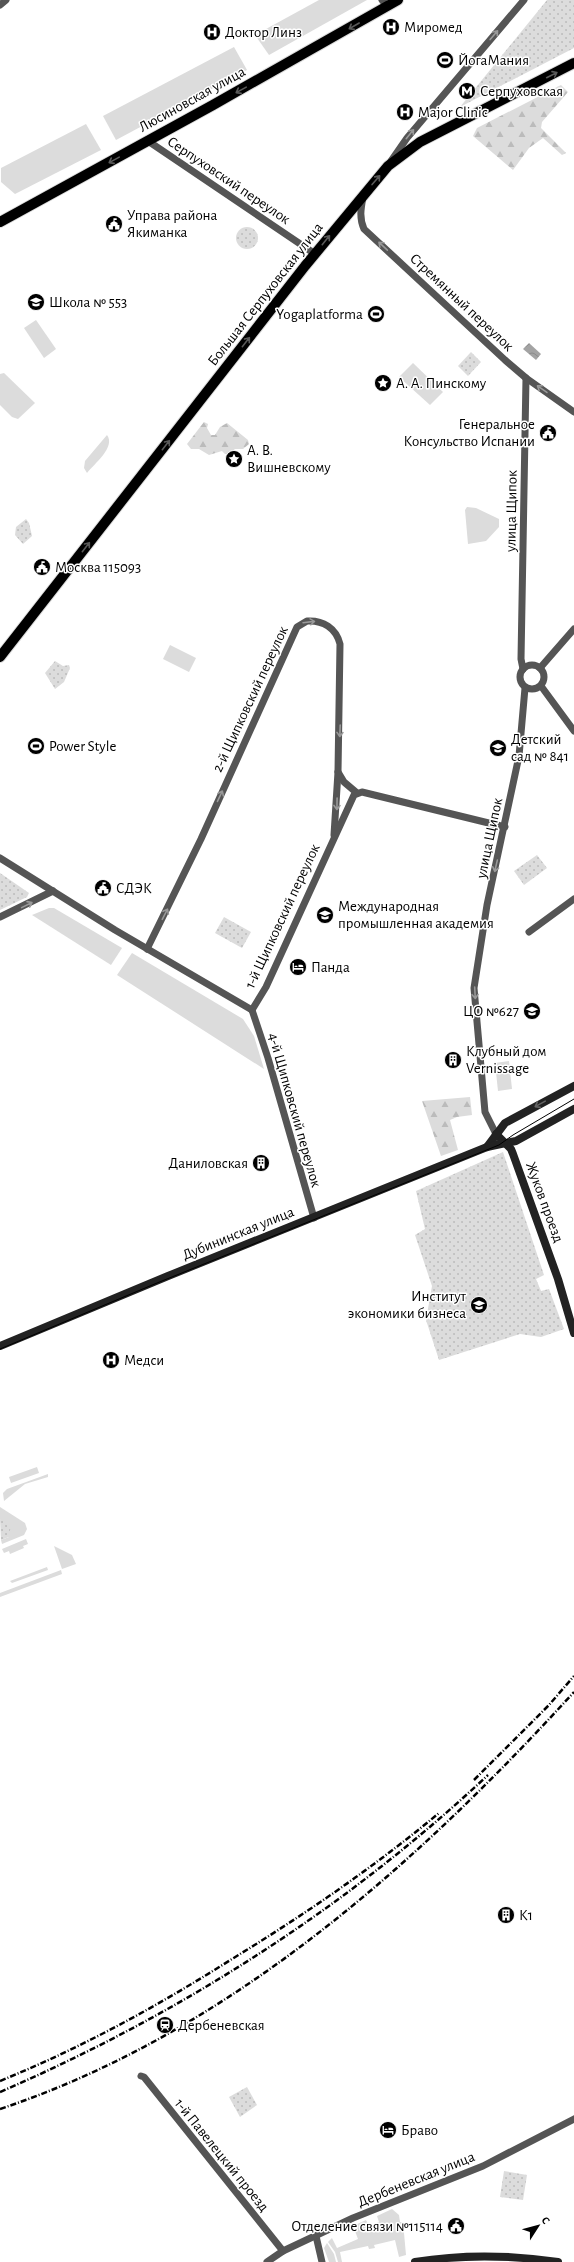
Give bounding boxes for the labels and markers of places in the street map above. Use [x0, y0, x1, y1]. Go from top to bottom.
hospital icon: Миромед [381, 17, 401, 37]
place label: Миромед [404, 20, 463, 35]
hospital icon: Доктор Линз [202, 22, 222, 42]
place label: Доктор Линз [225, 25, 302, 40]
sports icon: ЙогаМания [435, 50, 455, 70]
place label: ЙогаМания [458, 53, 529, 68]
metro station icon: Серпуховская [457, 81, 477, 101]
place label: Серпуховская [480, 84, 563, 99]
hospital icon: Major Clinic [395, 102, 415, 122]
place label: Major Clinic [418, 105, 488, 120]
place label: Управа района Якиманка [127, 208, 218, 240]
public building icon: Управа района Якиманка [104, 214, 124, 234]
school or university icon: Школа № 553 [26, 292, 46, 312]
place label: Школа № 553 [49, 295, 127, 310]
sports icon: Yogaplatforma [366, 304, 386, 324]
place label: Yogaplatforma [276, 307, 363, 322]
place icon: А. А. Пинскому [373, 373, 393, 393]
place label: А. А. Пинскому [396, 376, 487, 391]
place label: Генеральное Консульство Испании [404, 417, 535, 449]
public building icon: Генеральное Консульство Испании [538, 423, 558, 443]
place label: А. В. Вишневскому [247, 443, 331, 475]
place icon: А. В. Вишневскому [224, 449, 244, 469]
public building icon: Москва 115093 [32, 557, 52, 577]
place label: Москва 115093 [55, 560, 141, 575]
place label: Детский сад № 841 [511, 732, 569, 764]
sports icon: Power Style [26, 736, 46, 756]
school or university icon: Детский сад № 841 [488, 738, 508, 758]
place label: Power Style [49, 739, 116, 754]
public building icon: СДЭК [93, 878, 113, 898]
place label: СДЭК [116, 881, 152, 896]
place label: Международная промышленная академия [338, 899, 494, 931]
school or university icon: Международная промышленная академия [315, 905, 335, 925]
hotel icon: Панда [288, 957, 308, 977]
place label: Панда [311, 960, 350, 975]
school or university icon: ЦО №627 [522, 1001, 542, 1021]
place label: ЦО №627 [463, 1004, 519, 1019]
place label: Клубный дом Vernissage [466, 1044, 547, 1076]
building icon: Клубный дом Vernissage [443, 1050, 463, 1070]
building icon: Даниловская [251, 1153, 271, 1173]
place label: Даниловская [168, 1156, 248, 1171]
place label: Институт экономики бизнеса [348, 1289, 467, 1321]
school or university icon: Институт экономики бизнеса [469, 1295, 489, 1315]
hospital icon: Медси [101, 1350, 121, 1370]
place label: Медси [124, 1353, 164, 1368]
building icon: К1 [496, 1905, 516, 1925]
place label: К1 [519, 1908, 533, 1923]
station icon: Дербеневская [155, 2015, 175, 2035]
place label: Дербеневская [178, 2018, 265, 2033]
hotel icon: Браво [378, 2120, 398, 2140]
place label: Браво [401, 2123, 438, 2138]
public building icon: Отделение связи №115114 [446, 2216, 466, 2236]
place label: Отделение связи №115114 [291, 2219, 443, 2234]

